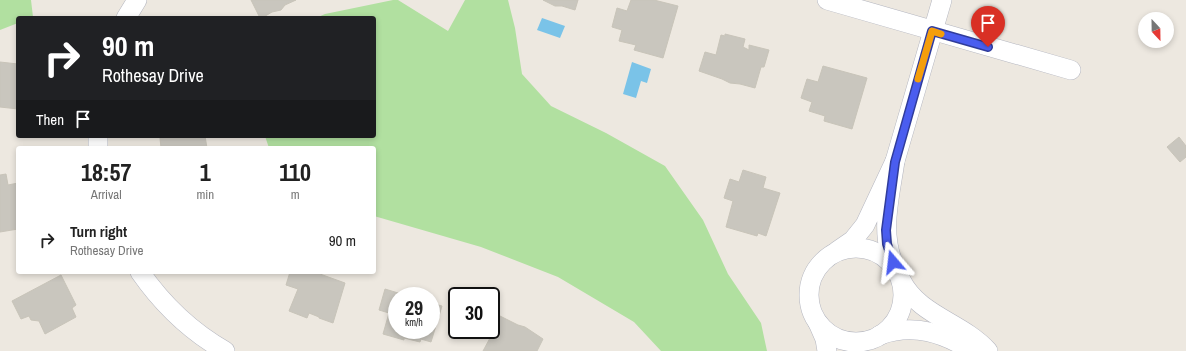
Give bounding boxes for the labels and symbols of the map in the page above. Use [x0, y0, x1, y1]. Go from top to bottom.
pin [971, 6, 1005, 47]
north arrow [1138, 12, 1174, 48]
position arrow [872, 241, 914, 283]
speed limit sign: 30 [448, 287, 500, 339]

